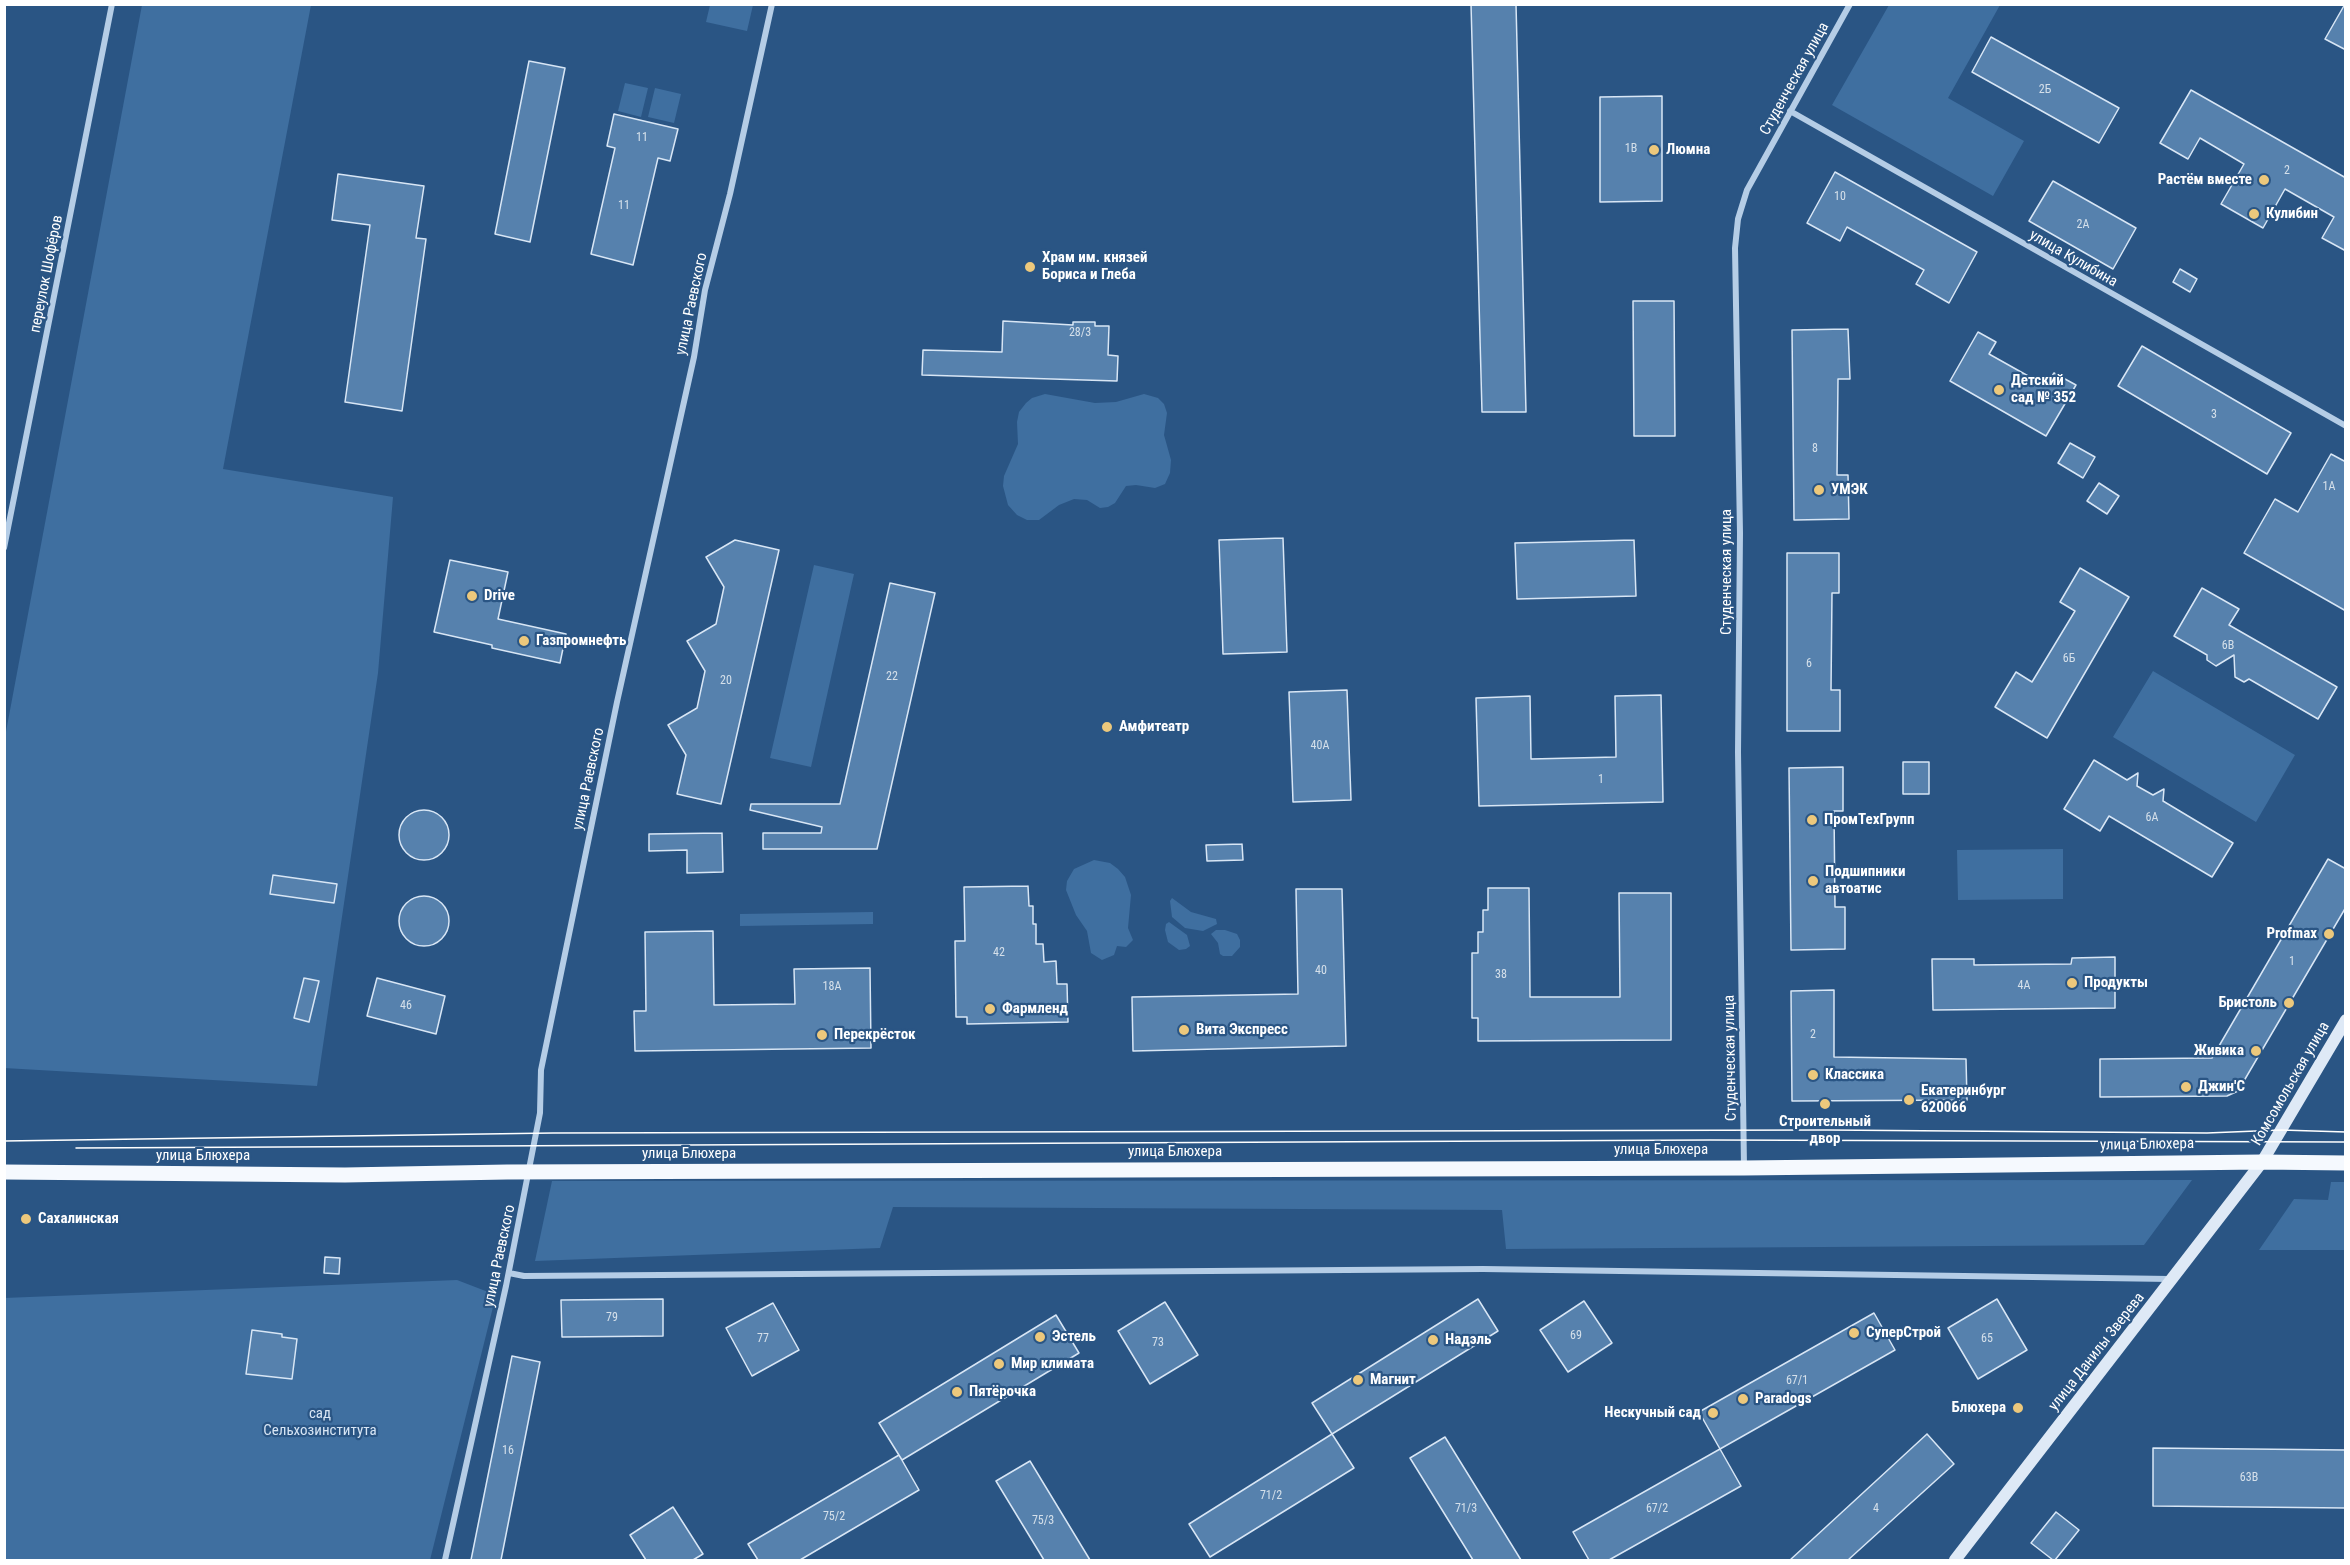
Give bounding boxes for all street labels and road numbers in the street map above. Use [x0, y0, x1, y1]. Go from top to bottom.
street label: Студенческая улица [1757, 20, 1833, 138]
street label: переулок Шофёров [27, 214, 67, 334]
street label: улица Кулибина [2026, 227, 2120, 291]
street label: улица Раевского [672, 251, 712, 357]
street label: Студенческая улица [1718, 509, 1736, 635]
street label: улица Раевского [569, 726, 609, 832]
street label: Студенческая улица [1721, 995, 1741, 1121]
street label: Комсомольская улица [2248, 1019, 2334, 1149]
street label: улица Блюхера [2100, 1135, 2194, 1155]
street label: улица Блюхера [1614, 1141, 1708, 1159]
street label: улица Блюхера [1128, 1143, 1222, 1161]
street label: улица Блюхера [642, 1145, 736, 1163]
street label: улица Блюхера [156, 1147, 250, 1165]
street label: улица Раевского [480, 1203, 520, 1309]
street label: улица Данилы Зверева [2045, 1289, 2149, 1415]

